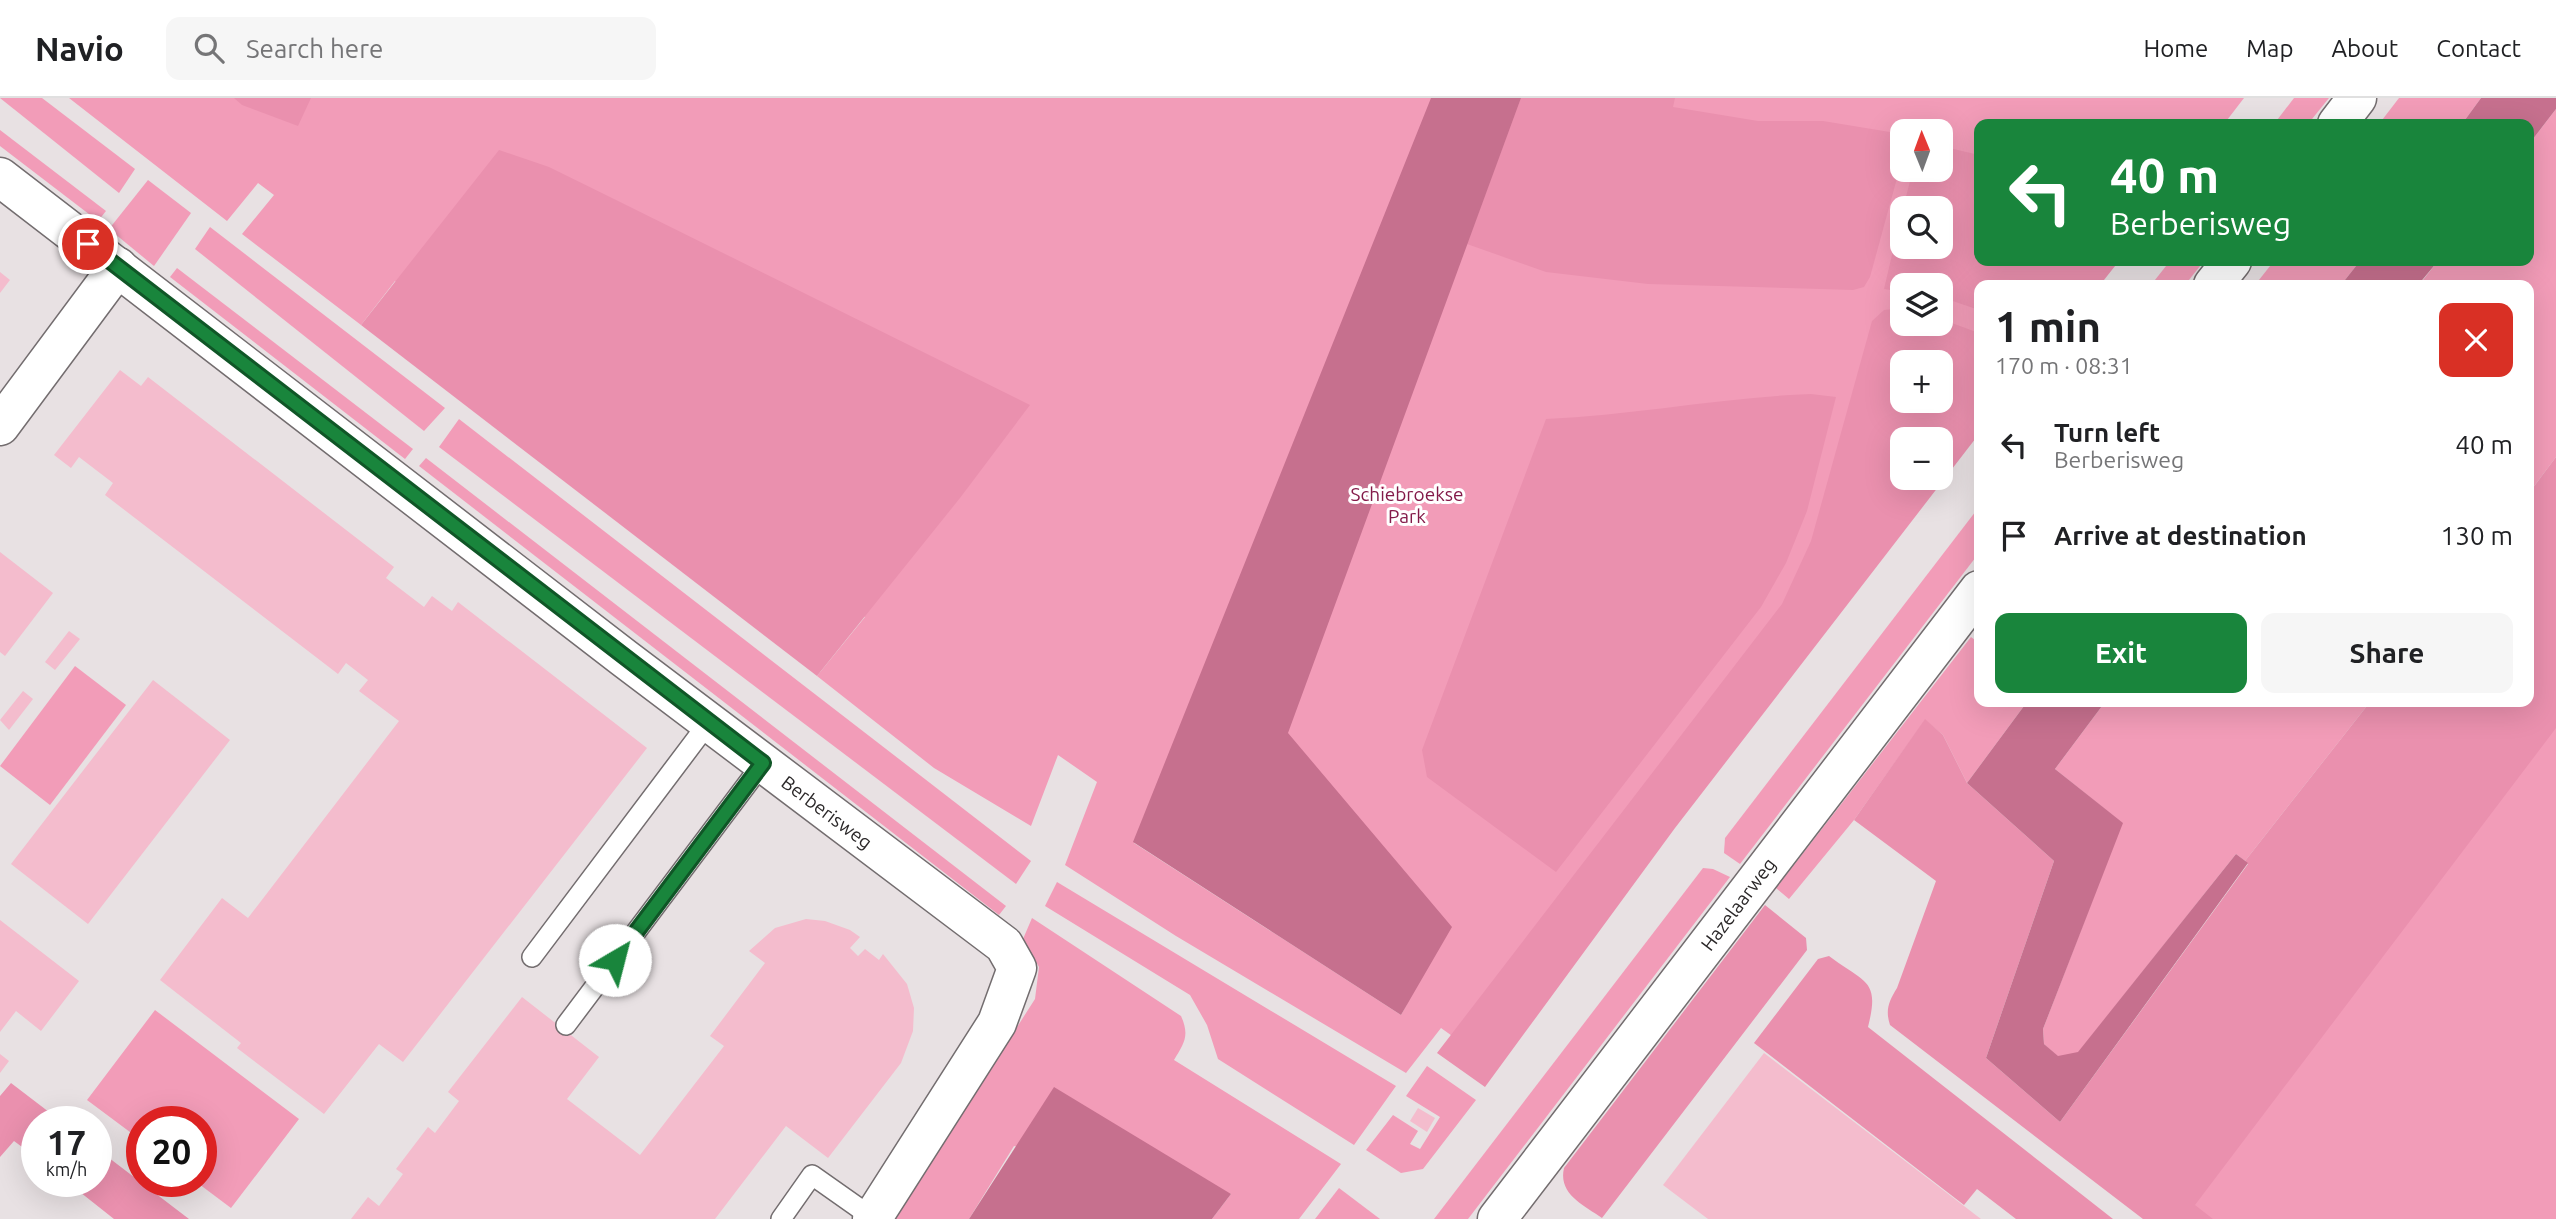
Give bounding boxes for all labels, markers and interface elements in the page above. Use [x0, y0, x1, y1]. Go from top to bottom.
search box [166, 17, 656, 80]
icon: search [190, 29, 228, 67]
text: Navio [35, 30, 124, 67]
text: Search here [246, 34, 383, 63]
text: Home [2143, 35, 2208, 62]
text: Map [2246, 35, 2293, 62]
text: About [2331, 35, 2398, 62]
text: Contact [2436, 35, 2521, 62]
north arrow [1890, 119, 1953, 182]
map controls [1890, 119, 1953, 490]
icon: left [1995, 147, 2086, 238]
text: 40 m [2110, 147, 2219, 202]
button: search [1890, 196, 1953, 259]
text: Berberisweg [2110, 205, 2291, 241]
pin [58, 214, 118, 274]
icon: arrive [69, 225, 107, 263]
button: layers [1890, 273, 1953, 336]
text: 1 min [1995, 303, 2101, 350]
button: close [2439, 303, 2513, 377]
button: + [1890, 350, 1953, 413]
text: 170 m · 08:31 [1995, 353, 2133, 378]
text: Turn left [2054, 418, 2160, 447]
icon: left [1995, 426, 2033, 464]
button: − [1890, 427, 1953, 490]
text: 40 m [2455, 430, 2513, 459]
text: Berberisweg [2054, 447, 2184, 472]
park label: Schiebroekse Park [1351, 483, 1463, 527]
icon: arrive [1995, 517, 2033, 555]
text: Arrive at destination [2054, 521, 2307, 550]
text: 130 m [2441, 521, 2513, 550]
button: Exit [1995, 613, 2247, 693]
button: Share [2261, 613, 2513, 693]
street label: Berberisweg [777, 771, 877, 853]
street label: Hazelaarweg [1696, 853, 1780, 955]
position arrow [578, 923, 652, 997]
speed limit sign: 20 [126, 1106, 217, 1197]
text: 17 [47, 1122, 86, 1162]
text: km/h [46, 1159, 87, 1179]

